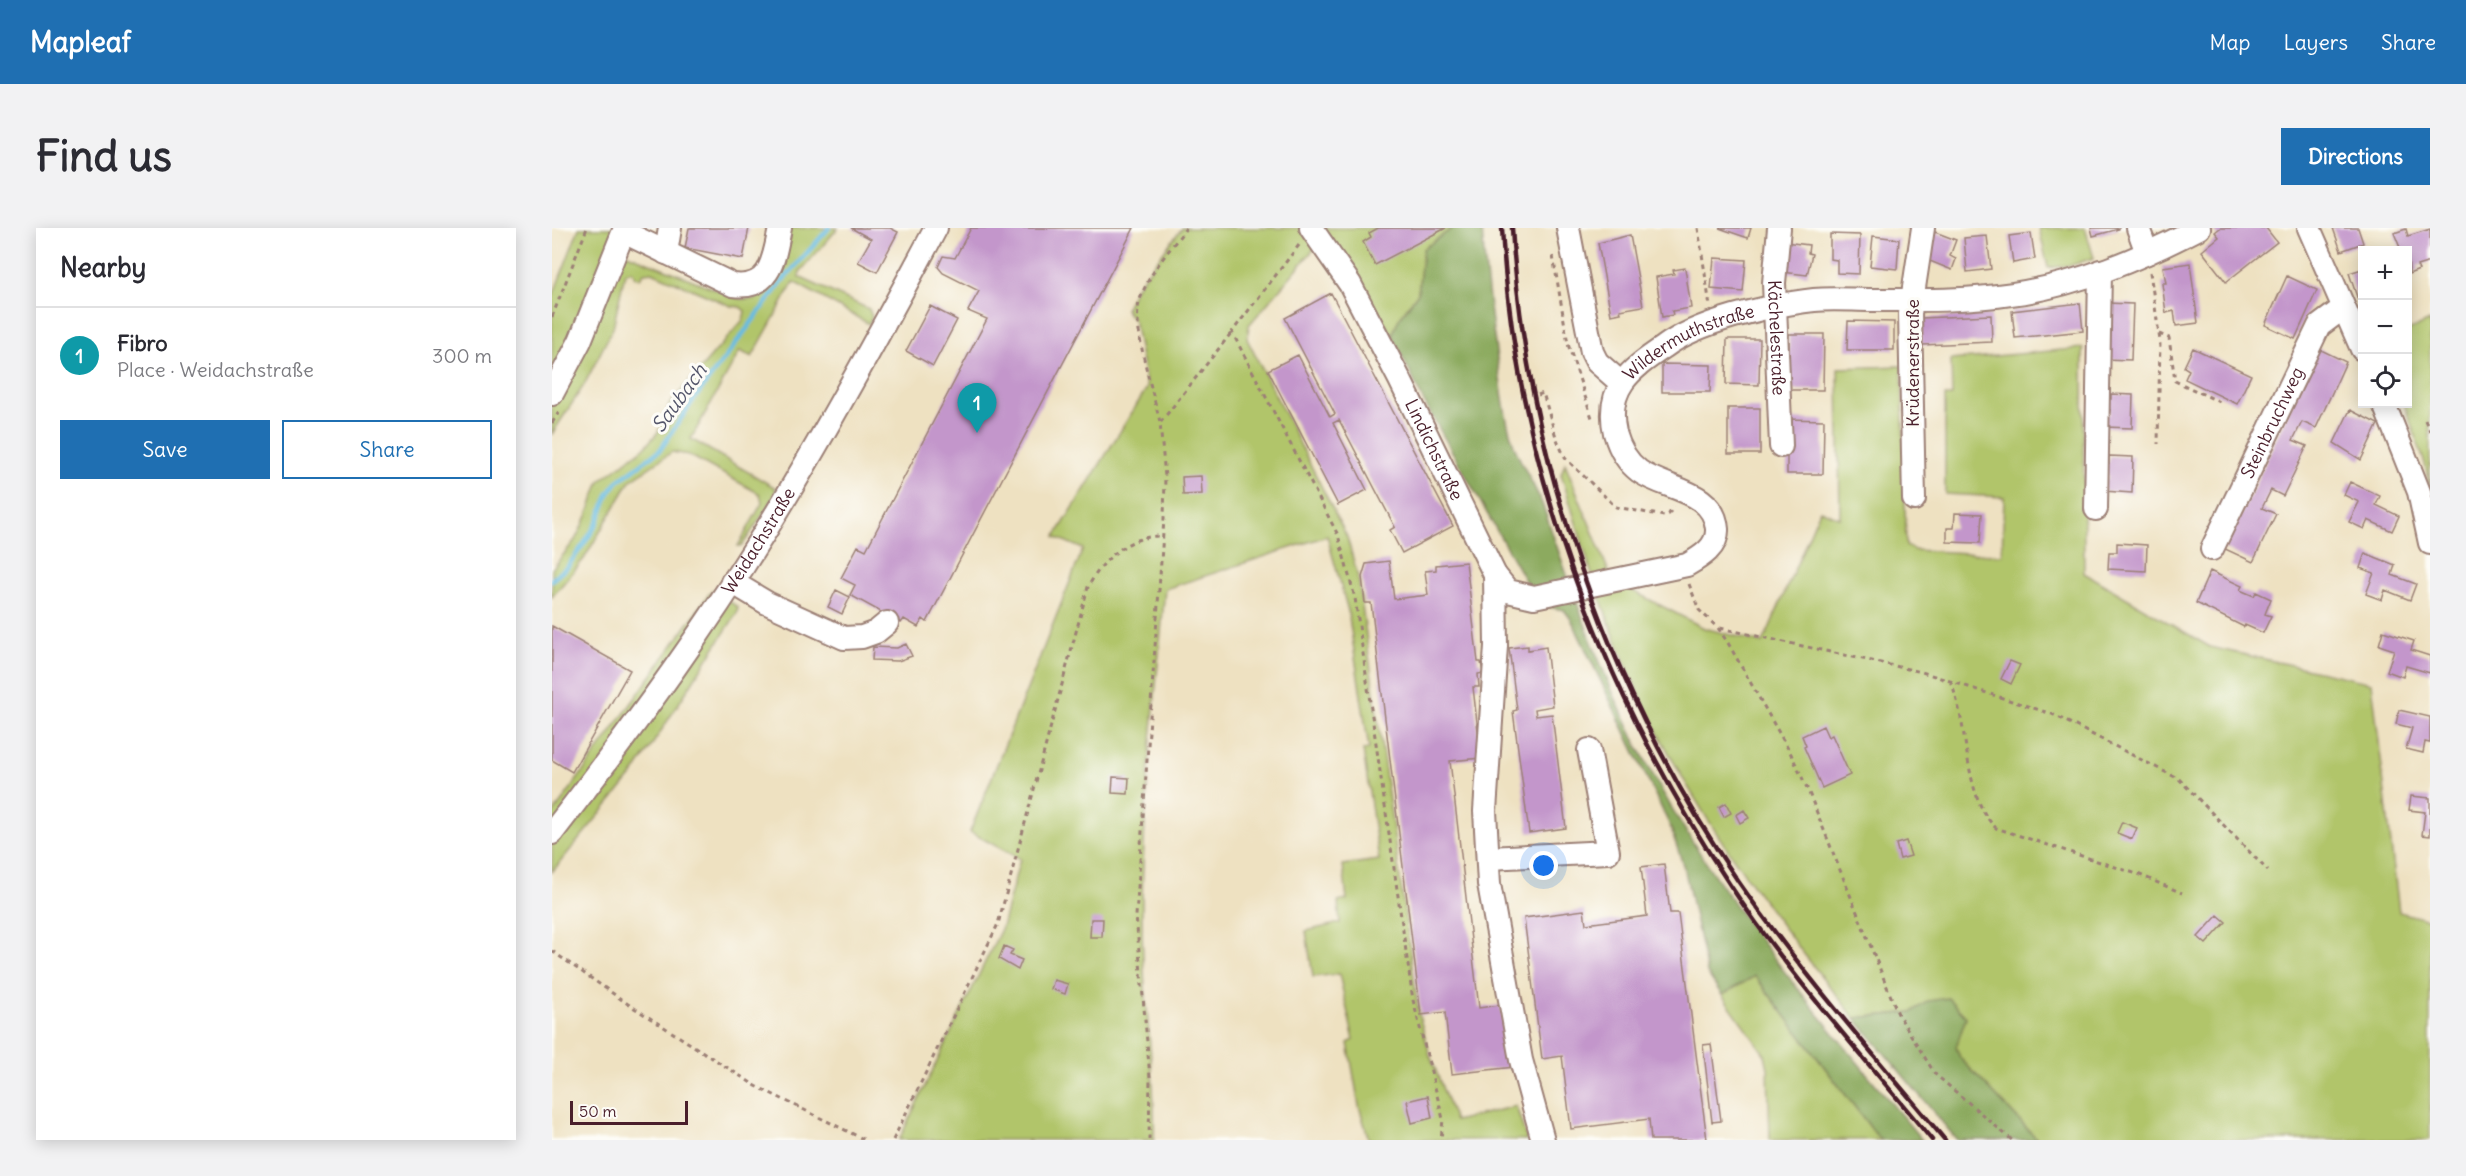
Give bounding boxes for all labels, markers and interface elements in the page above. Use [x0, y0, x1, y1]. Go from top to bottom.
text: Mapleaf [30, 24, 131, 60]
text: Map [2210, 29, 2250, 56]
text: Layers [2283, 29, 2348, 56]
text: Share [2381, 29, 2436, 56]
button: Directions [2281, 128, 2430, 185]
text: Find us [36, 130, 172, 182]
map controls [2358, 246, 2412, 408]
button: + [2358, 246, 2412, 300]
text: Nearby [60, 251, 146, 284]
street label: Kächelestraße [1763, 280, 1791, 396]
street label: Wildermuthstraße [1618, 299, 1757, 385]
street label: Krüdenerstraße [1901, 299, 1924, 427]
button: − [2358, 300, 2412, 354]
text: Fibro [117, 329, 168, 357]
text: 1 [76, 343, 83, 368]
text: 300 m [432, 343, 492, 368]
button: locate [2358, 354, 2412, 408]
text: Place · Weidachstraße [117, 357, 314, 382]
water label: Saubach [645, 358, 712, 437]
street label: Steinbruchweg [2236, 363, 2309, 482]
pin: 1 [958, 384, 996, 433]
street label: Lindichstraße [1400, 395, 1469, 504]
button: Save [60, 420, 270, 479]
button: Share [282, 420, 492, 479]
street label: Weidachstraße [717, 483, 800, 598]
your location [1529, 851, 1558, 880]
scale bar [570, 1098, 688, 1126]
text: 50 m [579, 1101, 617, 1121]

